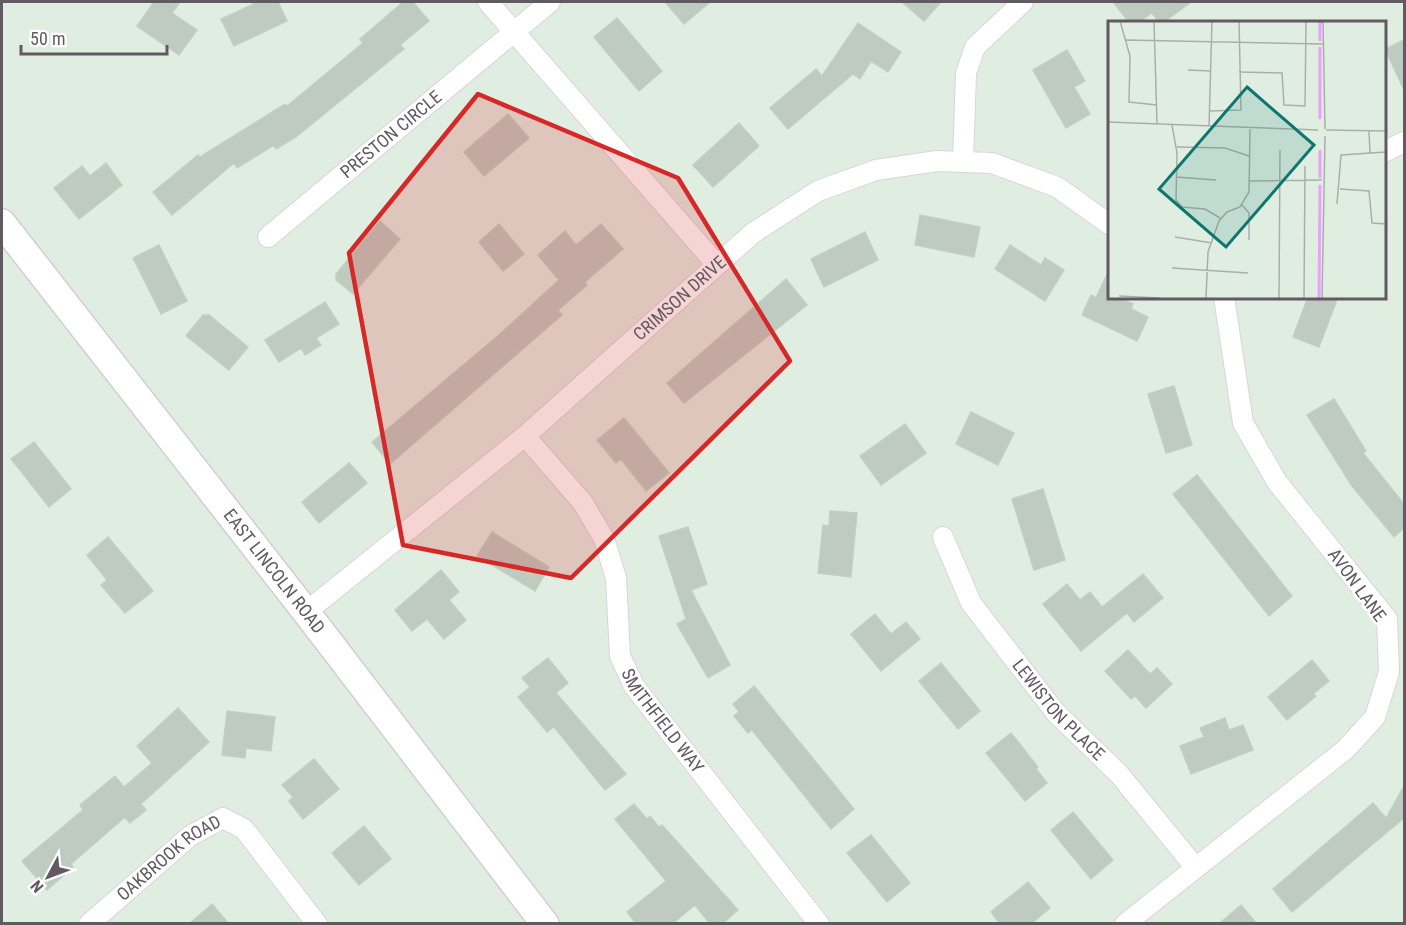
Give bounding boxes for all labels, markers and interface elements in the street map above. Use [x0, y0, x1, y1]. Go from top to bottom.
scale bar [21, 18, 166, 56]
inset map [1108, 21, 1385, 298]
text: 50 m [30, 28, 65, 49]
street label: PRESTON CIRCLE [336, 86, 445, 182]
street label: CRIMSON DRIVE [629, 251, 730, 345]
street label: EAST LINCOLN ROAD [220, 505, 329, 637]
street label: AVON LANE [1324, 544, 1391, 625]
street label: LEWISTON PLACE [1008, 655, 1109, 764]
street label: SMITHFIELD WAY [617, 665, 709, 777]
street label: OAKBROOK ROAD [112, 810, 224, 905]
north arrow [18, 847, 78, 907]
text: N [27, 877, 47, 896]

